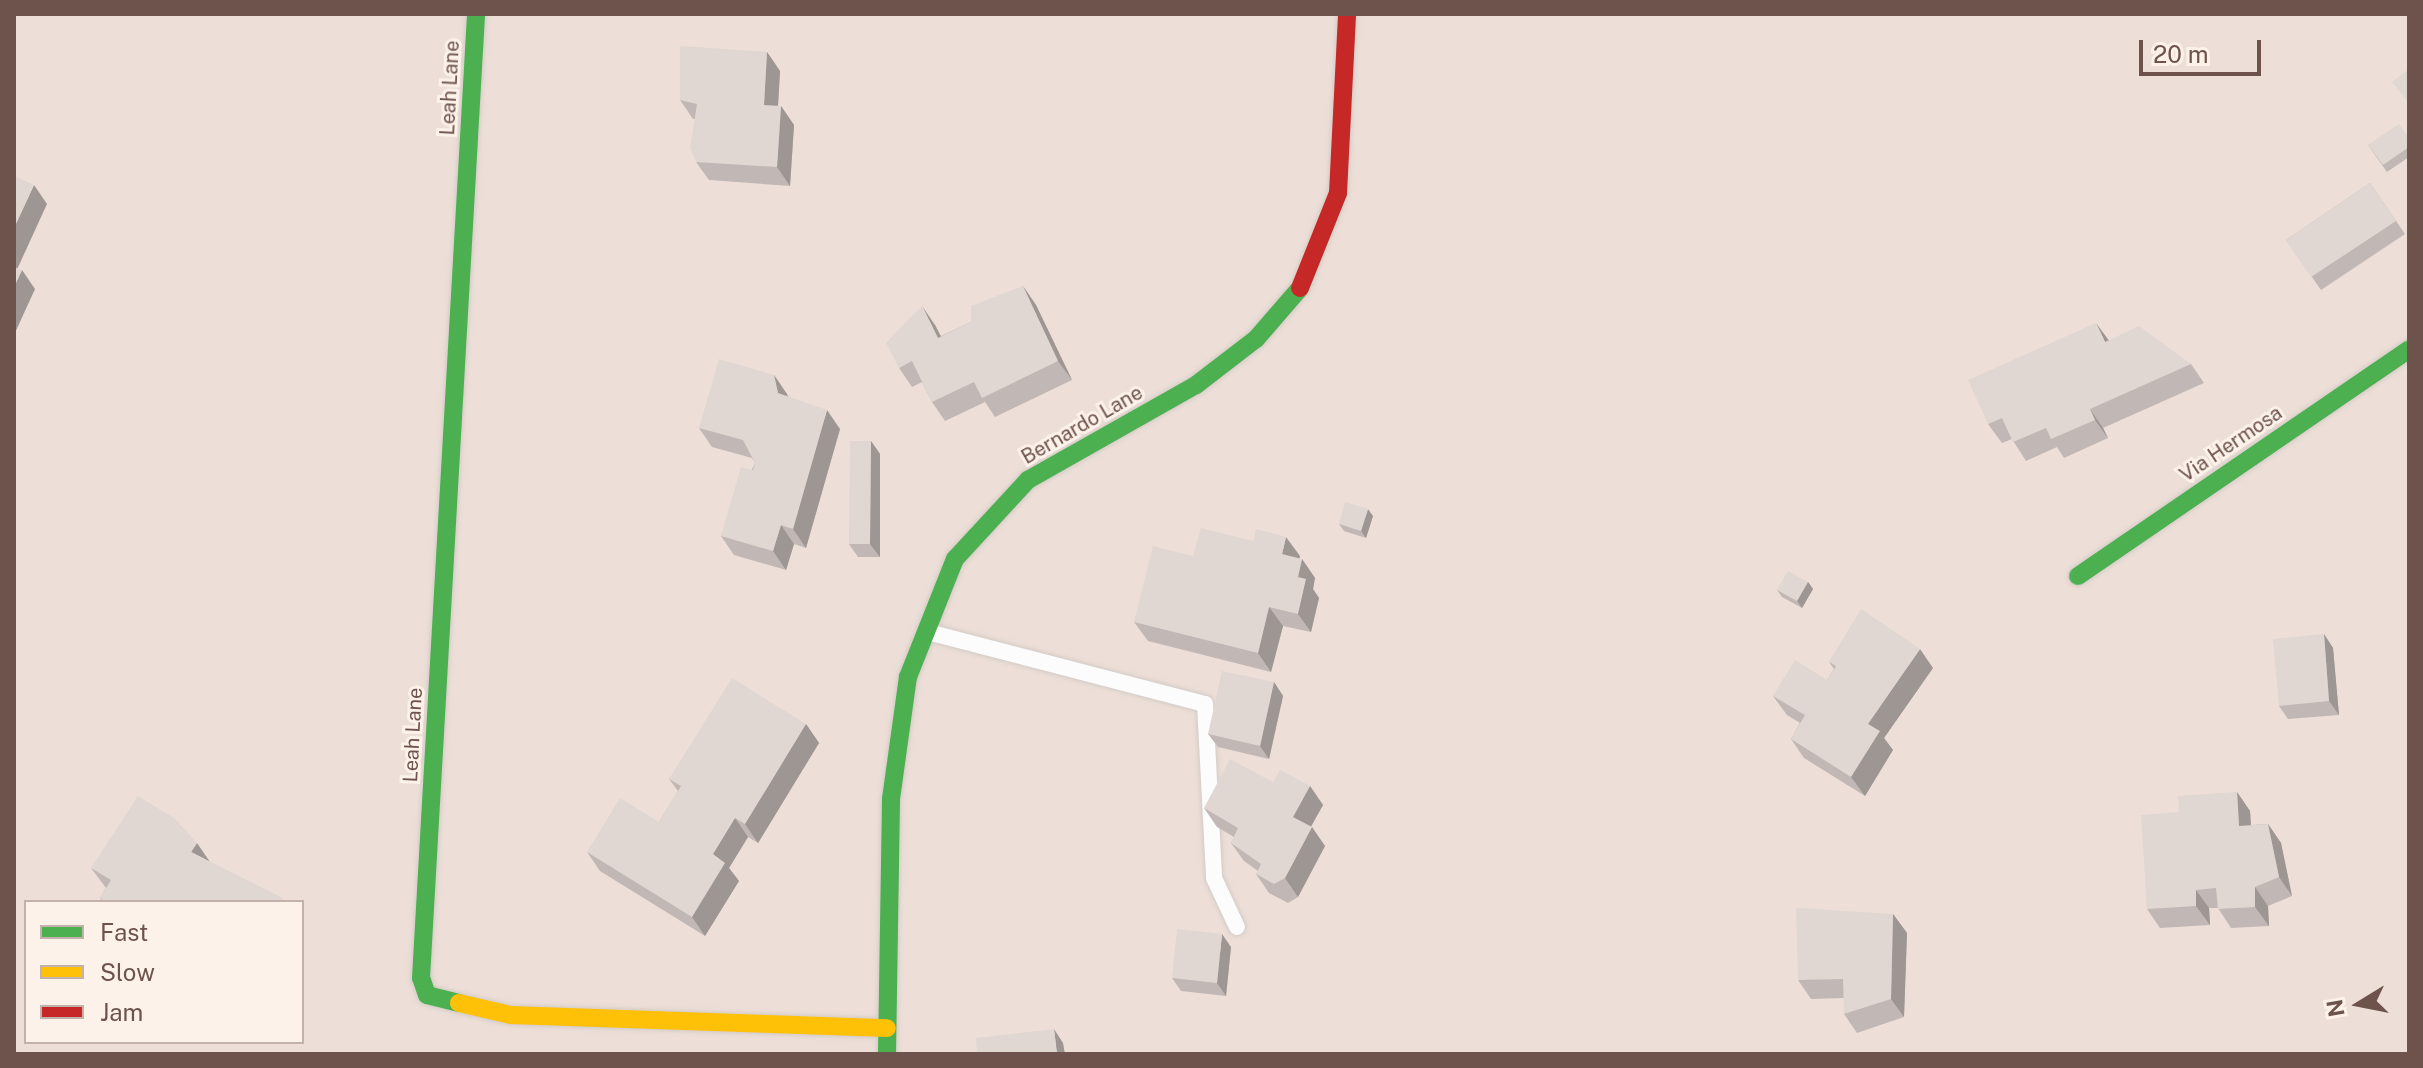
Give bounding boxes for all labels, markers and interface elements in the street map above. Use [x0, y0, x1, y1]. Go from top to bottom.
scale bar [2143, 24, 2265, 74]
street label: Leah Lane [436, 40, 464, 136]
text: 20 m [2153, 40, 2209, 68]
street label: Bernardo Lane [1017, 381, 1147, 469]
street label: Via Hermosa [2175, 401, 2287, 487]
street label: Leah Lane [399, 687, 427, 783]
legend [24, 900, 304, 1044]
text: Fast [100, 918, 148, 946]
text: Slow [100, 958, 155, 986]
north arrow [2319, 964, 2399, 1044]
text: N [2321, 997, 2350, 1019]
text: Jam [100, 998, 143, 1026]

